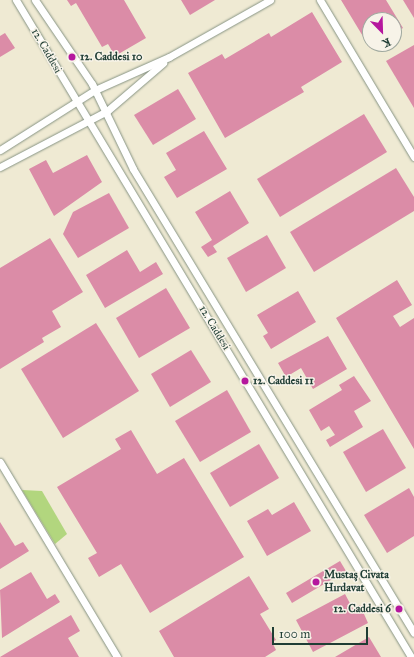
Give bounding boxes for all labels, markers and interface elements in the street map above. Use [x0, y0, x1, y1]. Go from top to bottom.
north arrow [362, 12, 402, 52]
street label: 12. Caddesi [28, 26, 64, 76]
text: K [380, 35, 393, 50]
place label: 12. Caddesi 10 [80, 50, 143, 64]
marker: 12. Caddesi 10 [67, 52, 77, 62]
street label: 12. Caddesi [196, 303, 232, 353]
place label: 12. Caddesi 11 [253, 374, 314, 388]
marker: 12. Caddesi 11 [240, 376, 250, 386]
place label: Mustaş Civata Hırdavat [324, 569, 389, 595]
marker: Mustaş Civata Hırdavat [311, 577, 321, 587]
place label: 12. Caddesi 6 [334, 602, 391, 616]
marker: 12. Caddesi 6 [394, 604, 404, 614]
scale bar [274, 619, 370, 645]
text: 100 m [279, 627, 310, 641]

